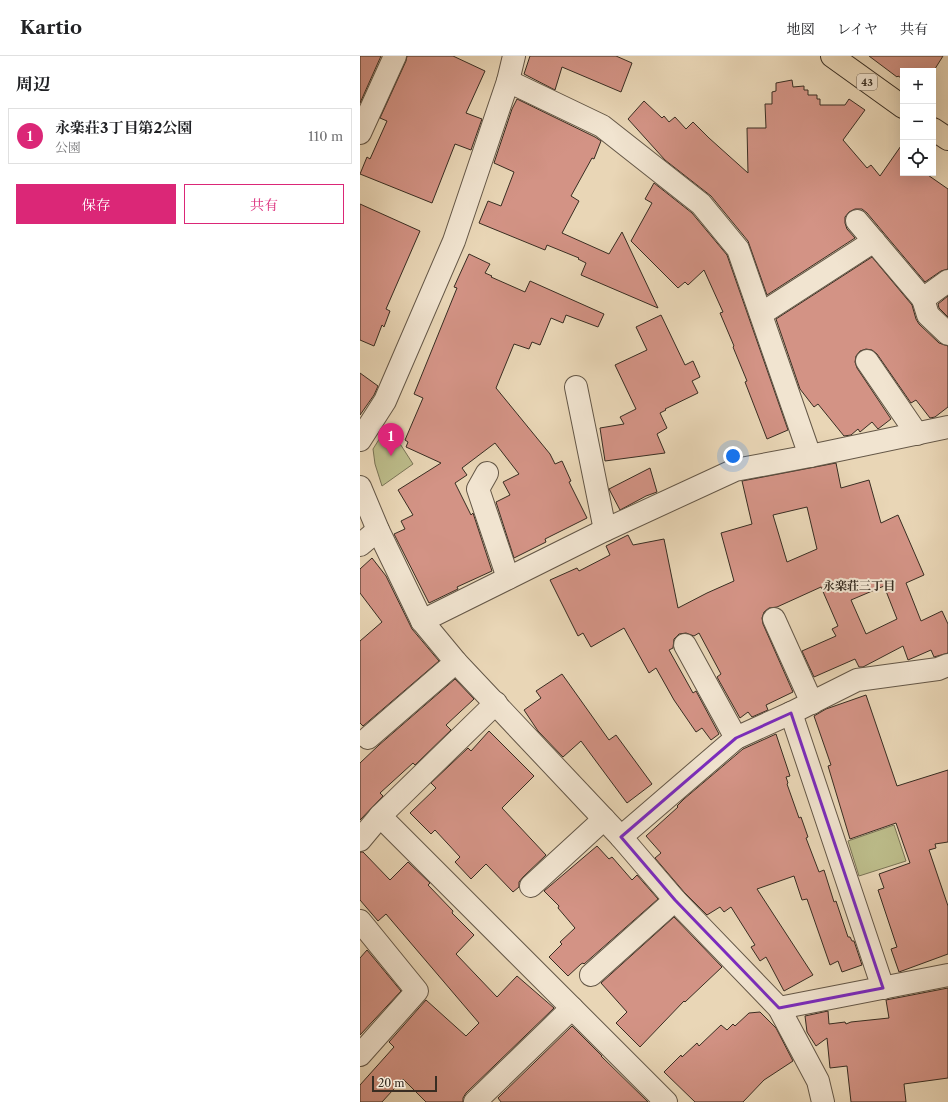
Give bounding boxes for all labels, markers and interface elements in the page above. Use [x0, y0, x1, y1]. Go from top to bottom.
text: Kartio [20, 16, 82, 39]
text: 地図 [787, 20, 815, 38]
text: レイヤ [837, 20, 878, 38]
text: 共有 [900, 20, 928, 38]
map controls [900, 68, 936, 176]
button: + [900, 68, 936, 104]
text: 周辺 [16, 74, 50, 94]
road number: 43 [857, 74, 877, 90]
button: − [900, 104, 936, 140]
text: 永楽荘3丁目第2公園 [55, 118, 192, 137]
text: 1 [27, 128, 33, 144]
text: 110 m [308, 128, 343, 144]
text: 公園 [55, 139, 81, 155]
button: locate [900, 140, 936, 176]
button: 保存 [16, 184, 176, 224]
button: 共有 [184, 184, 344, 224]
pin: 1 [378, 423, 404, 456]
your location [723, 446, 743, 466]
district label: 永楽荘三丁目 [823, 578, 895, 593]
scale bar [372, 1074, 437, 1093]
text: 20 m [378, 1076, 404, 1090]

